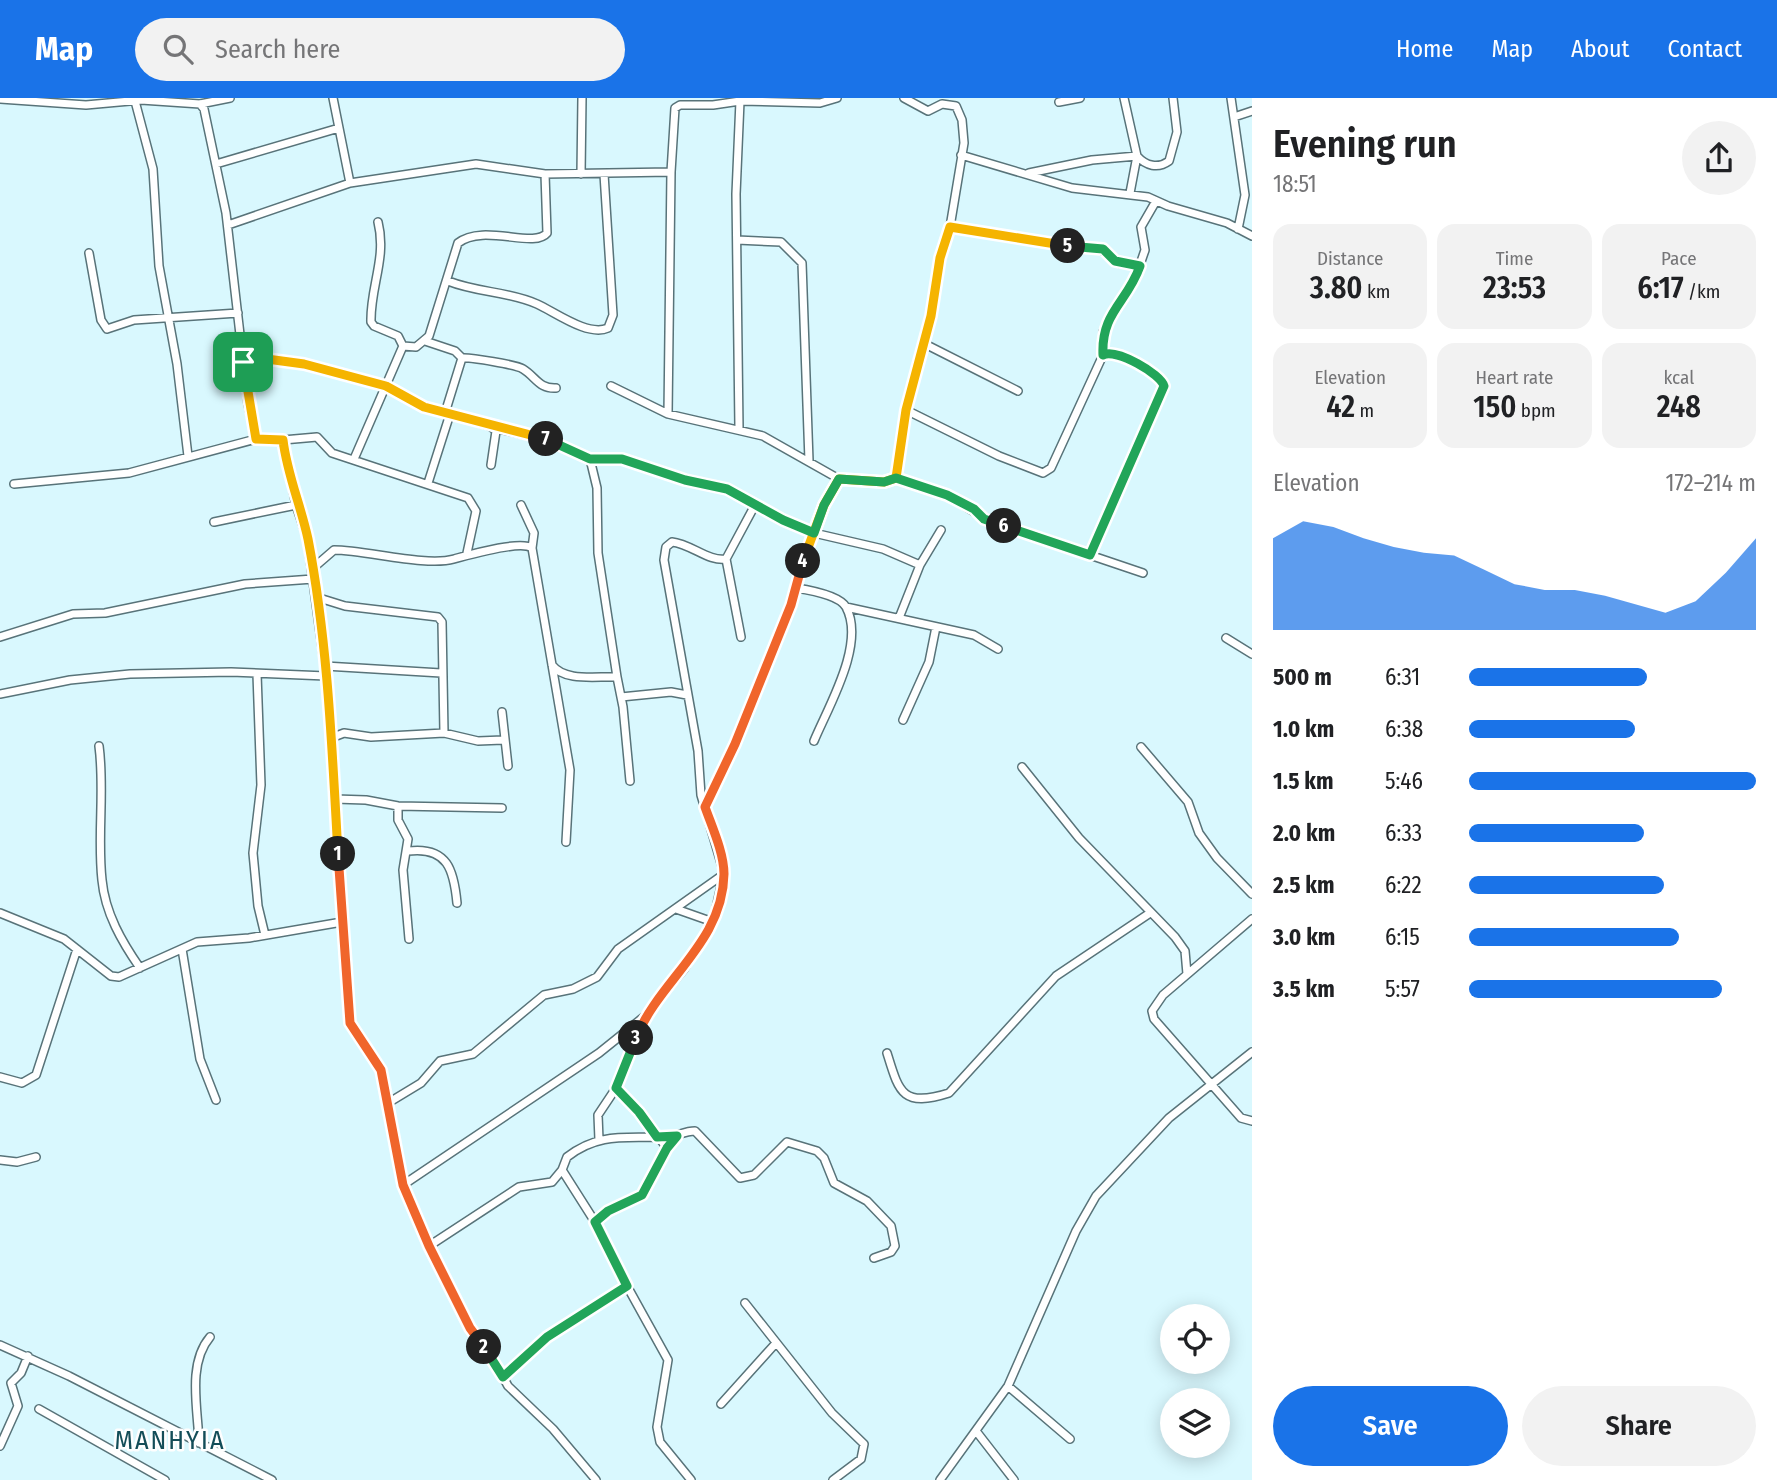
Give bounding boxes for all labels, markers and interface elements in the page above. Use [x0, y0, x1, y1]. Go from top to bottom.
search box [135, 18, 625, 81]
text: Map [35, 29, 93, 69]
icon: search [159, 30, 197, 68]
text: Search here [215, 34, 340, 65]
text: Home [1396, 35, 1453, 63]
text: Map [1491, 35, 1533, 63]
text: About [1571, 35, 1629, 63]
text: Contact [1667, 35, 1742, 63]
text: Evening run [1273, 121, 1457, 167]
button: share [1682, 121, 1756, 195]
text: 18:51 [1273, 170, 1317, 198]
pin: 5 [1050, 228, 1086, 264]
text: 5 [1063, 234, 1072, 257]
text: Distance [1317, 247, 1383, 270]
text: Time [1496, 247, 1533, 270]
text: Pace [1661, 247, 1697, 270]
text: 3.80 [1310, 270, 1363, 306]
text: 23:53 [1483, 270, 1546, 306]
text: 6:17 [1637, 270, 1684, 306]
text: km [1363, 280, 1390, 303]
text: /km [1684, 280, 1720, 303]
pin [213, 332, 273, 392]
icon: arrive [224, 343, 262, 381]
text: Elevation [1314, 366, 1386, 389]
text: Heart rate [1475, 366, 1554, 389]
text: kcal [1663, 366, 1694, 389]
text: 42 [1326, 389, 1355, 425]
text: 150 [1473, 389, 1516, 425]
text: 248 [1657, 389, 1701, 425]
text: m [1355, 399, 1374, 422]
text: bpm [1516, 399, 1556, 422]
pin: 7 [528, 422, 564, 456]
text: 7 [541, 427, 550, 450]
text: Elevation [1273, 469, 1360, 497]
text: 172–214 m [1666, 469, 1756, 497]
pin: 6 [986, 508, 1021, 544]
text: 6 [999, 514, 1008, 537]
pin: 4 [786, 544, 820, 578]
text: 4 [798, 549, 807, 572]
text: 500 m [1273, 663, 1332, 691]
text: 6:31 [1385, 663, 1420, 691]
text: 1.0 km [1273, 715, 1334, 743]
text: 6:38 [1385, 715, 1423, 743]
text: 1.5 km [1273, 767, 1334, 795]
text: 5:46 [1385, 767, 1423, 795]
text: 2.0 km [1273, 819, 1335, 847]
text: 6:33 [1385, 819, 1422, 847]
pin: 1 [320, 836, 356, 872]
text: 1 [333, 842, 342, 865]
text: 2.5 km [1273, 871, 1334, 899]
text: 6:22 [1385, 871, 1422, 899]
text: 3.0 km [1273, 923, 1335, 951]
text: 6:15 [1385, 923, 1420, 951]
text: 3.5 km [1273, 975, 1335, 1003]
text: 5:57 [1385, 975, 1420, 1003]
pin: 3 [618, 1020, 654, 1056]
text: 3 [631, 1026, 640, 1049]
map controls [1160, 1304, 1230, 1458]
button: locate [1160, 1304, 1230, 1374]
pin: 2 [466, 1330, 502, 1364]
text: 2 [479, 1335, 488, 1358]
button: Save [1273, 1386, 1508, 1466]
button: Share [1522, 1386, 1756, 1466]
button: layers [1160, 1388, 1230, 1458]
district label: MANHYIA [114, 1425, 226, 1456]

